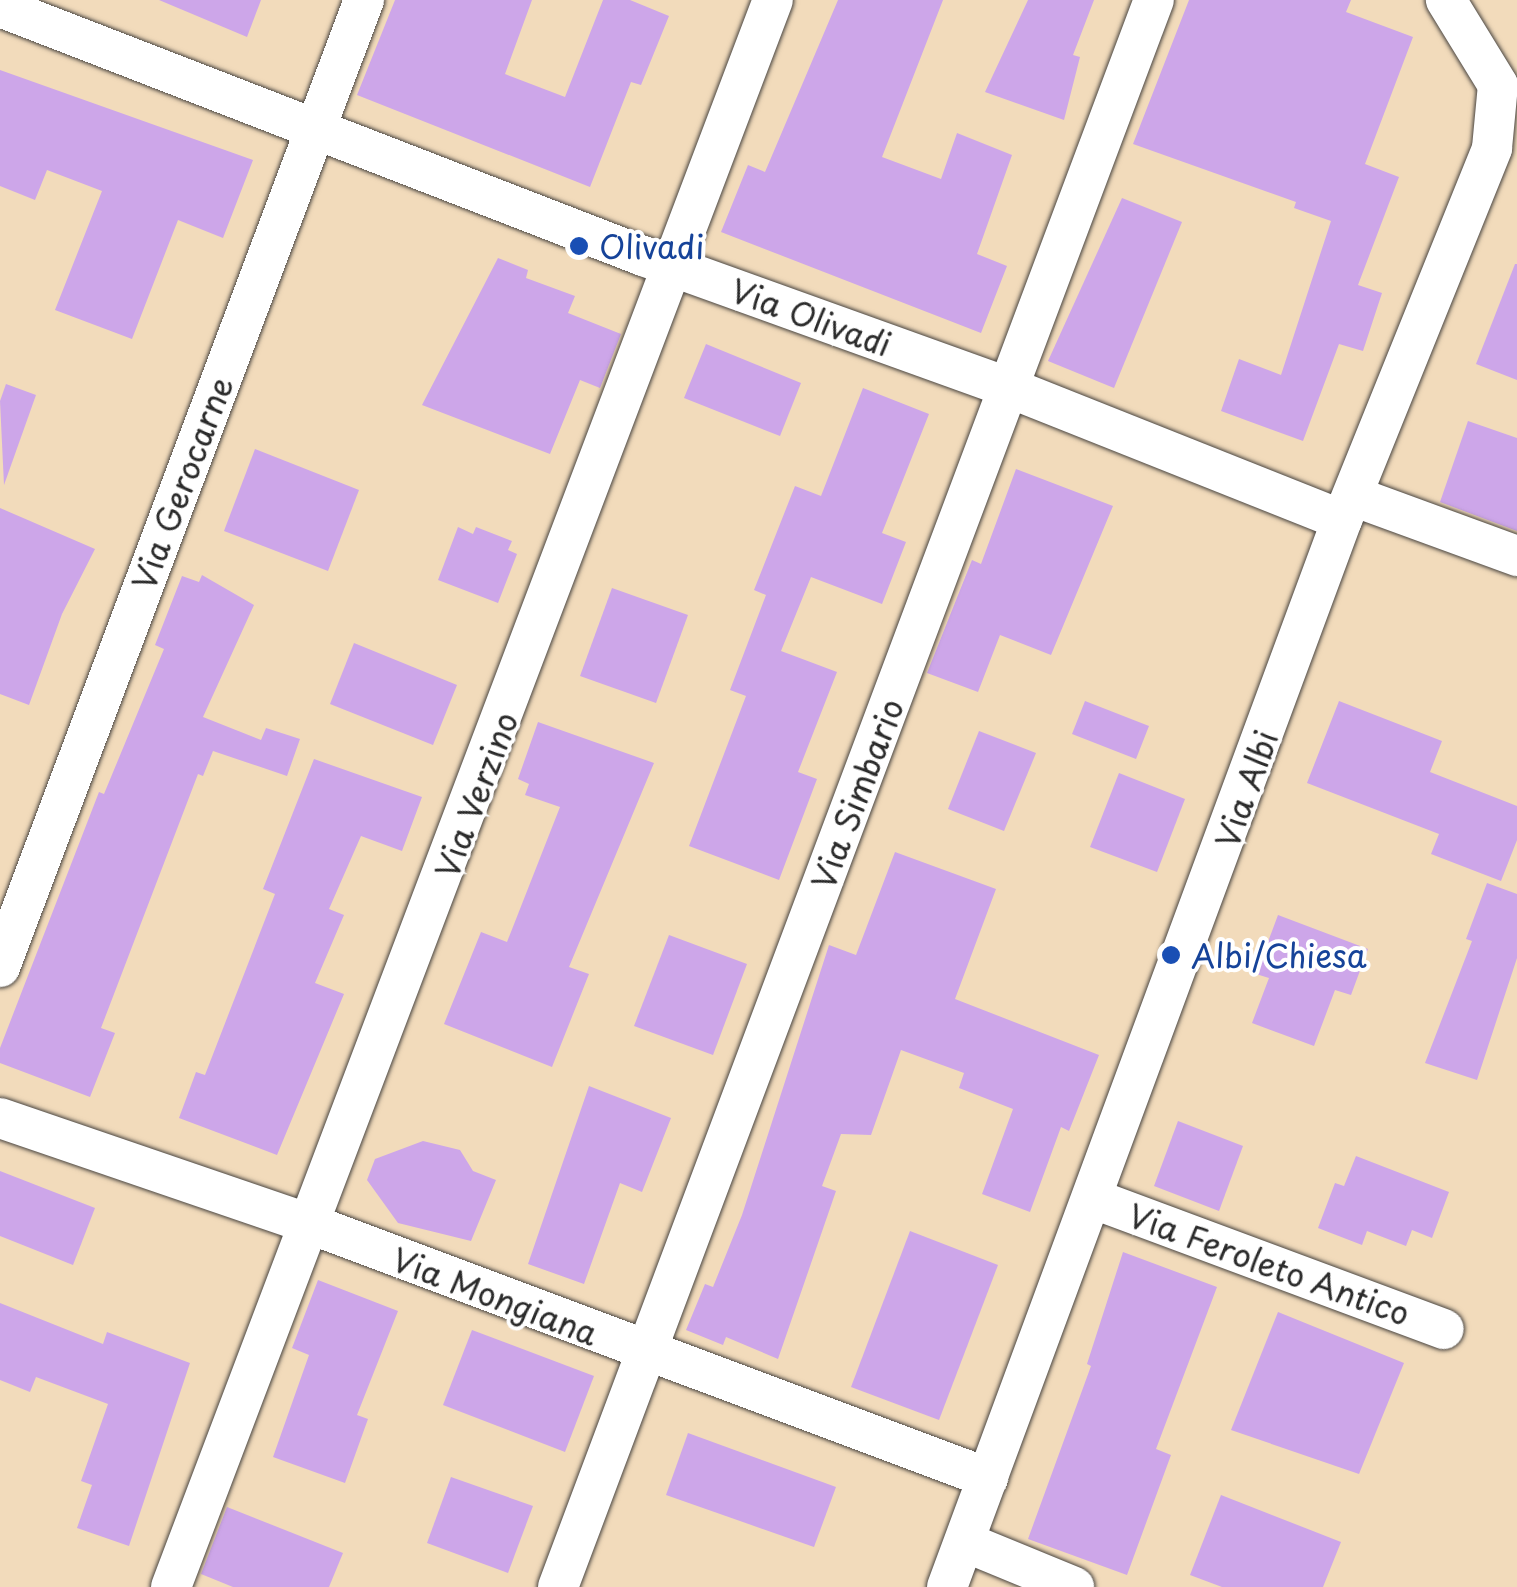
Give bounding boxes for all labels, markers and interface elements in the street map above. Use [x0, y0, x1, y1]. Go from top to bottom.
place label: Olivadi [599, 227, 704, 265]
marker: Olivadi [568, 235, 590, 257]
street label: Via Olivadi [726, 271, 896, 363]
street label: Via Gerocarne [124, 371, 240, 595]
street label: Via Simbario [803, 694, 911, 894]
street label: Via Verzino [427, 707, 525, 883]
street label: Via Albi [1207, 725, 1285, 853]
place label: Albi/Chiesa [1191, 936, 1367, 974]
marker: Albi/Chiesa [1160, 944, 1182, 966]
street label: Via Feroleto Antico [1124, 1196, 1414, 1332]
street label: Via Mongiana [388, 1240, 602, 1352]

